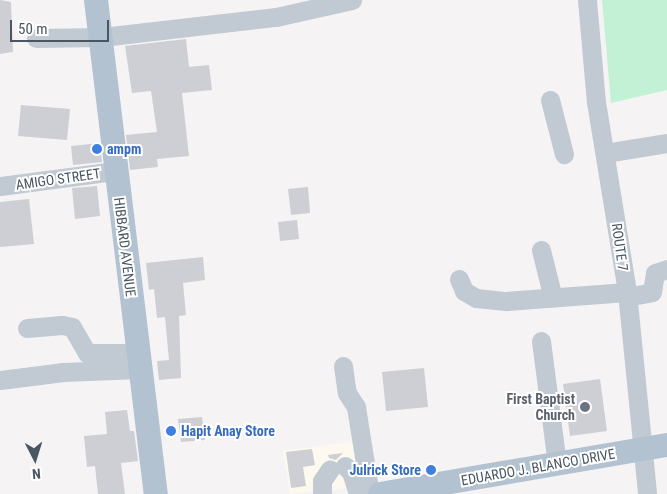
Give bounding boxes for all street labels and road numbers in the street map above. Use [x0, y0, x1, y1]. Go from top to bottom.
street label: AMIGO STREET [15, 165, 101, 193]
street label: HIBBARD AVENUE [111, 196, 139, 298]
street label: ROUTE 7 [608, 222, 632, 272]
street label: EDUARDO J. BLANCO DRIVE [460, 445, 616, 489]

